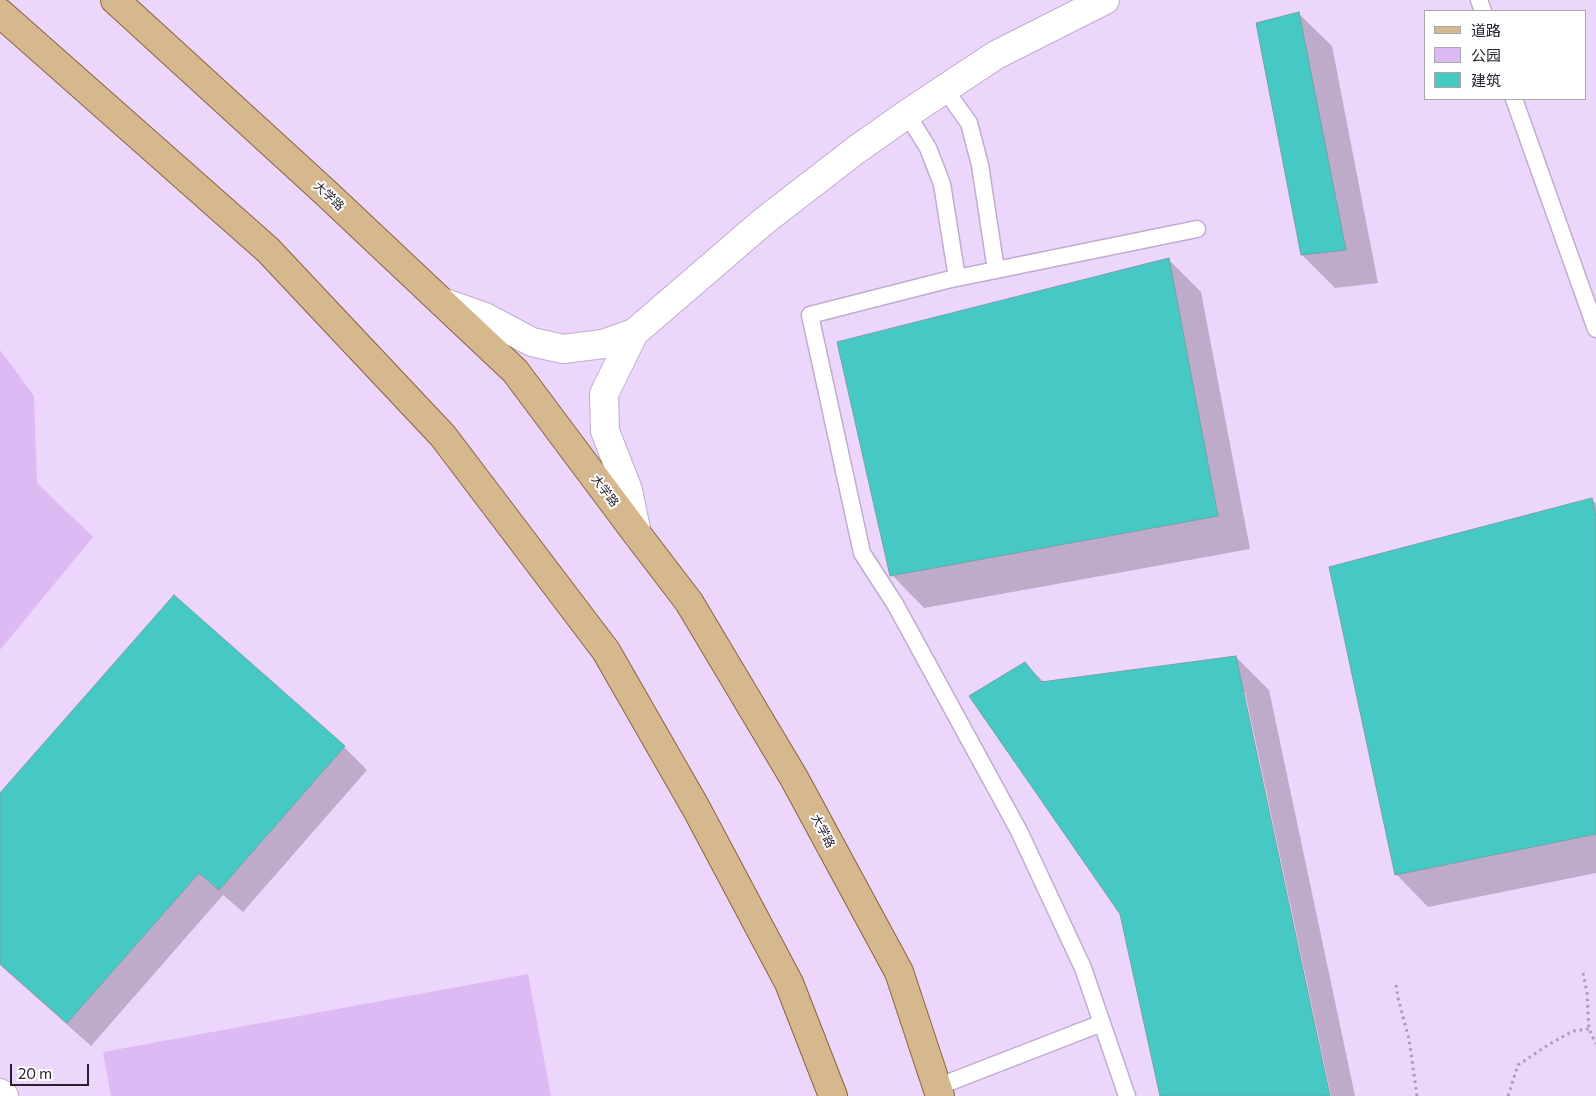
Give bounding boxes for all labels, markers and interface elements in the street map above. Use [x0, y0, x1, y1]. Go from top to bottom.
legend [1424, 10, 1586, 100]
text: 道路 [1471, 21, 1501, 39]
text: 公园 [1471, 46, 1501, 64]
text: 建筑 [1471, 71, 1501, 89]
street label: 大学路 [311, 178, 347, 214]
street label: 大学路 [588, 472, 622, 510]
street label: 大学路 [808, 812, 838, 850]
scale bar [12, 1054, 91, 1086]
text: 20 m [18, 1064, 52, 1082]

